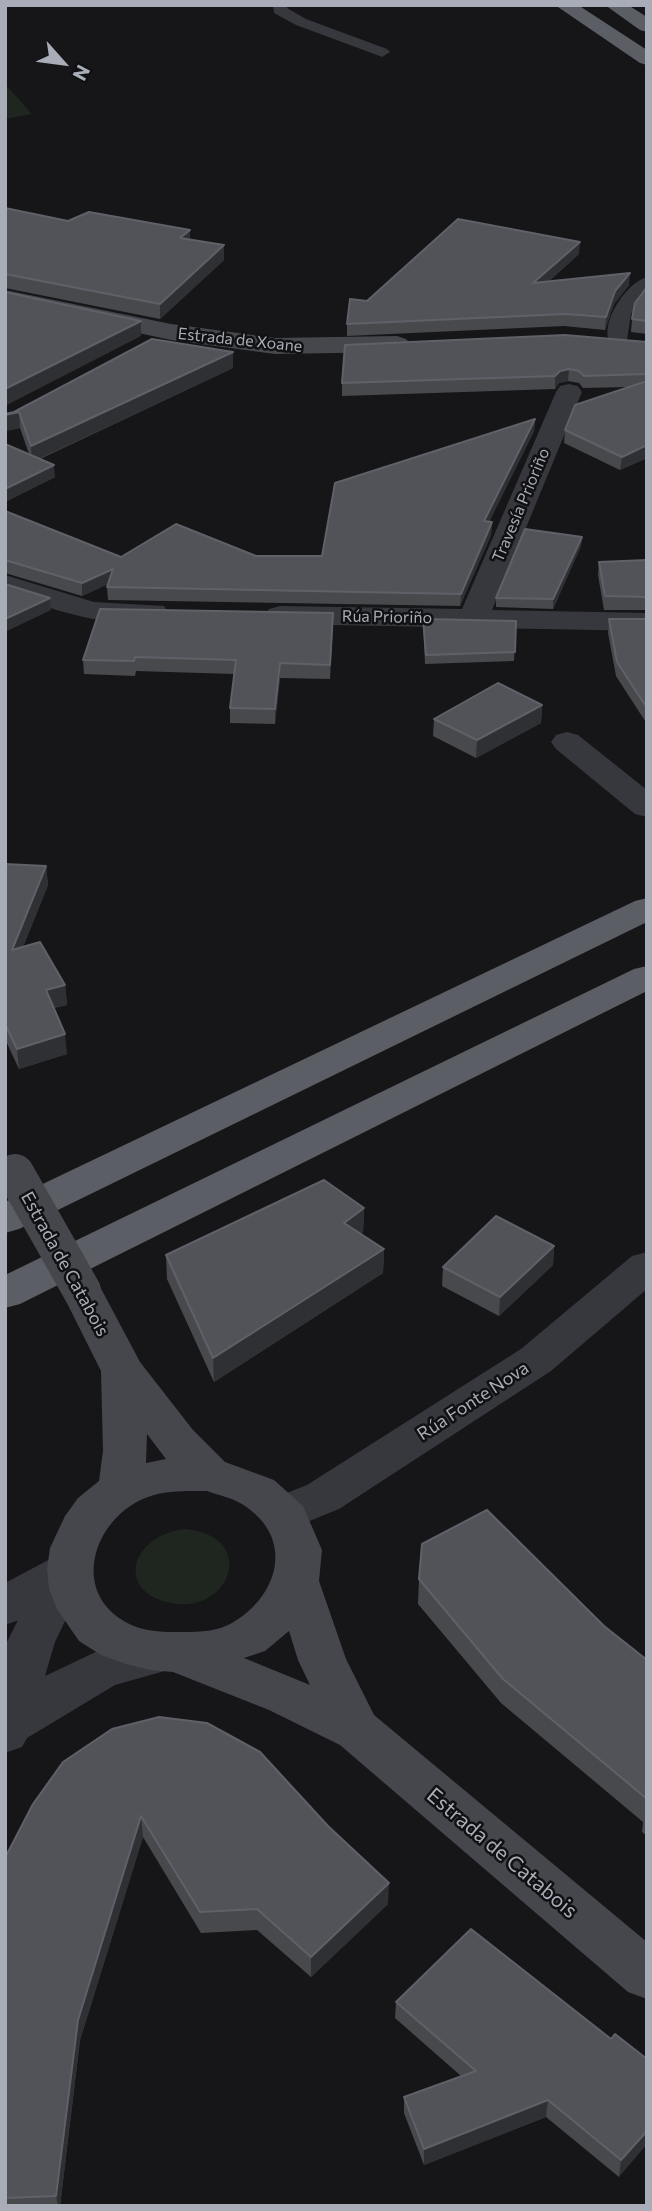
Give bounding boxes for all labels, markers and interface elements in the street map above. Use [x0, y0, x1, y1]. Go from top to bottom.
north arrow [28, 28, 98, 98]
text: N [68, 61, 95, 85]
street label: Estrada de Xoane [177, 324, 303, 356]
street label: Travesía Prioriño [488, 445, 554, 565]
street label: Rúa Prioriño [342, 607, 432, 627]
street label: Estrada de Catabois [16, 1188, 114, 1340]
street label: Rúa Fonte Nova [413, 1357, 533, 1445]
street label: Estrada de Catabois [422, 1783, 582, 1923]

